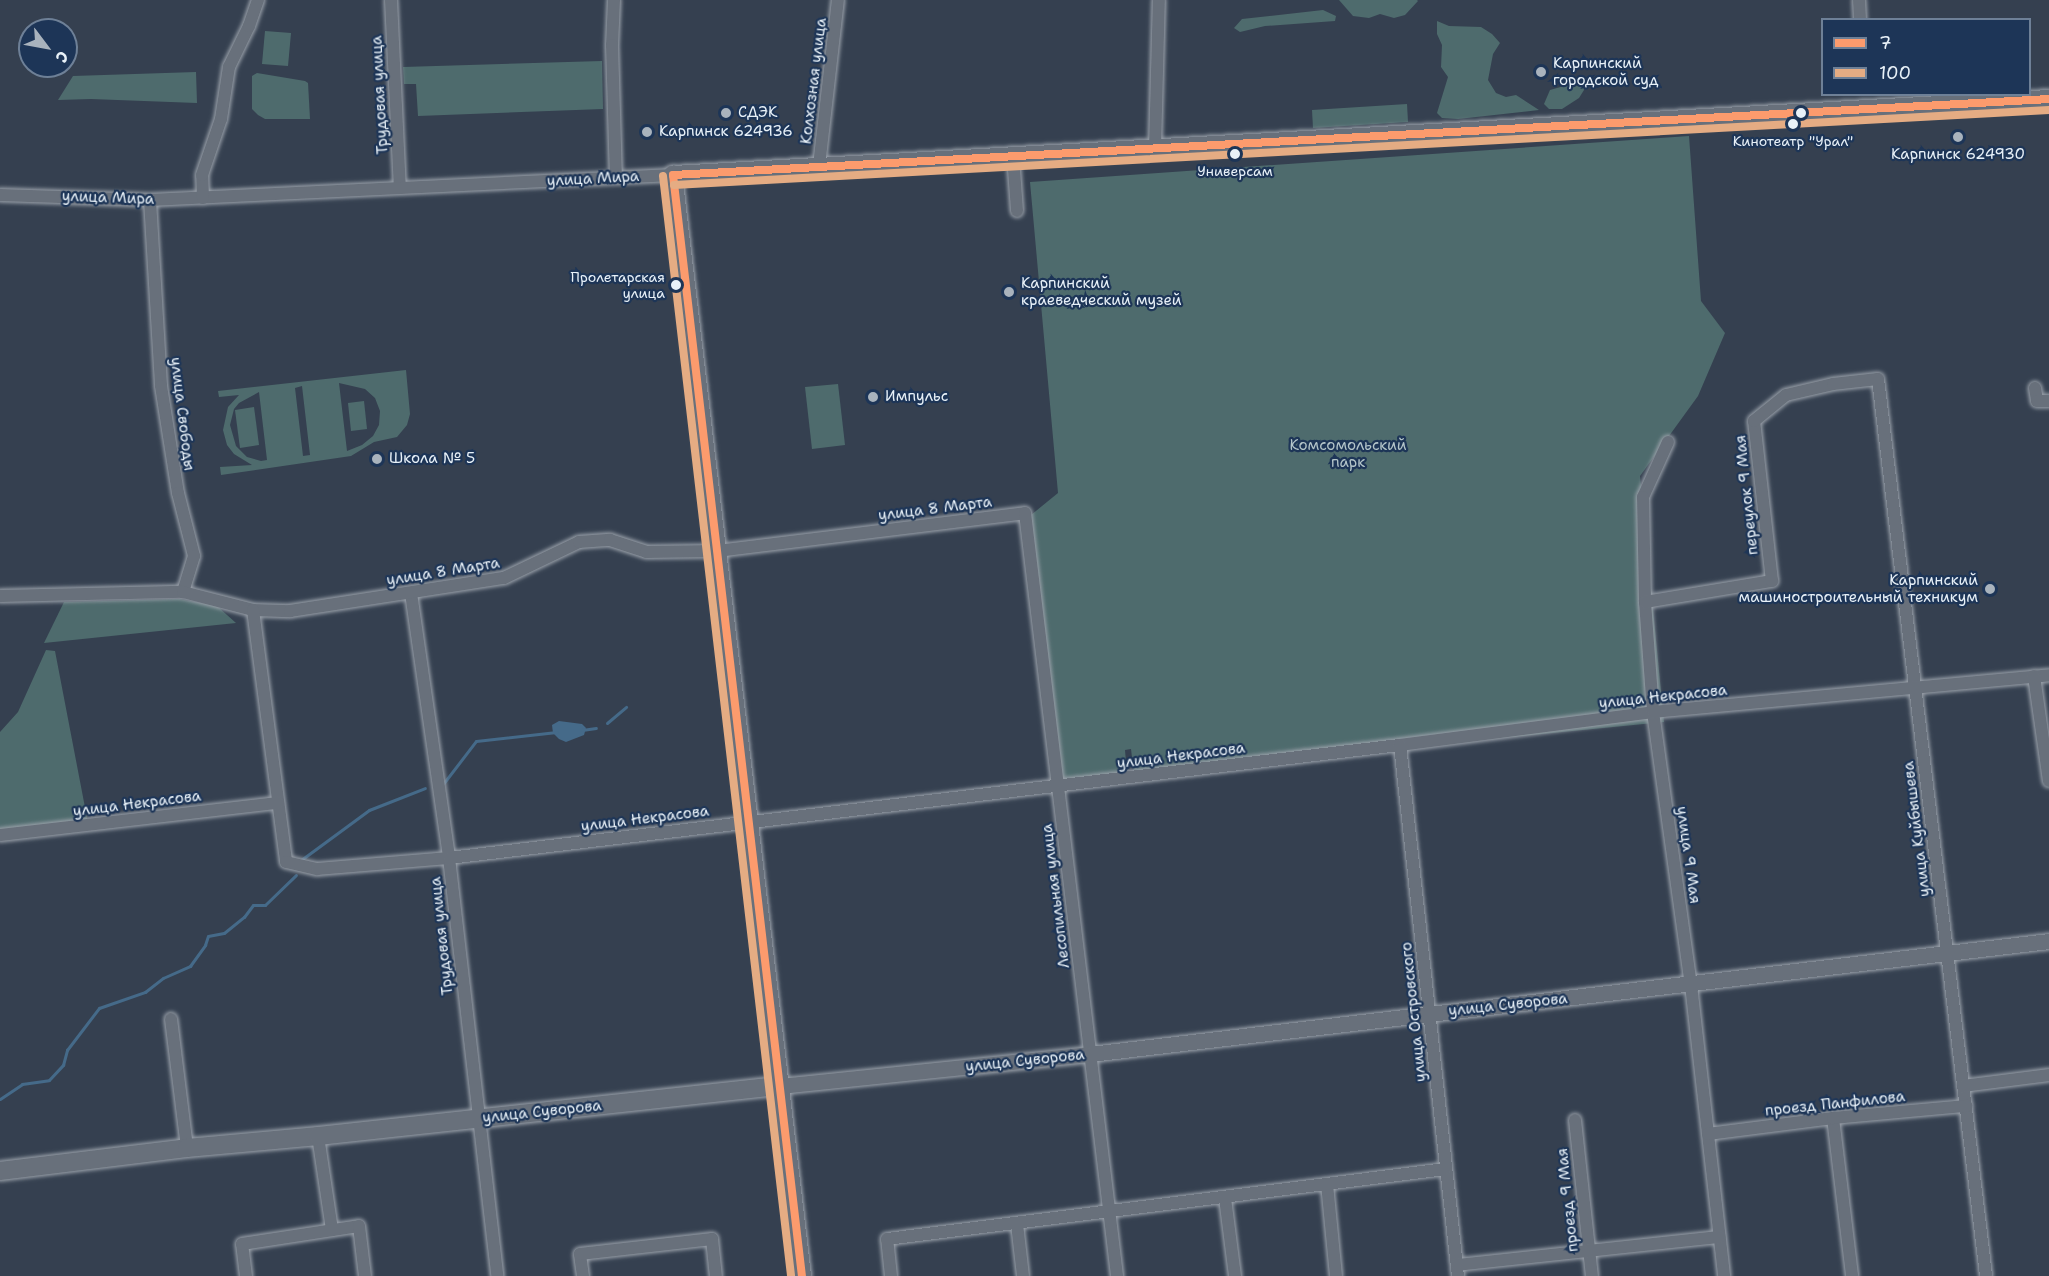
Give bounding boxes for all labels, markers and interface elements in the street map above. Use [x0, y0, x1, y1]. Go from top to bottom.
street label: Колхозная улица [797, 17, 831, 145]
north arrow [18, 18, 78, 78]
legend [1821, 18, 2031, 96]
text: 7 [1879, 31, 1892, 55]
street label: Трудовая улица [368, 35, 392, 155]
text: С [50, 47, 74, 66]
place label: Карпинский городской суд [1553, 54, 1659, 89]
text: 100 [1879, 61, 1911, 85]
marker: Карпинский городской суд [1534, 65, 1548, 79]
place label: СДЭК [738, 104, 778, 122]
marker: СДЭК [719, 106, 733, 120]
unlabelled marker [1795, 107, 1807, 119]
marker: Кинотеатр "Урал" [1787, 118, 1799, 130]
place label: Карпинск 624936 [659, 123, 793, 141]
marker: Карпинск 624936 [640, 125, 654, 139]
marker: Карпинск 624930 [1951, 130, 1965, 144]
place label: Кинотеатр "Урал" [1733, 133, 1853, 149]
place label: Карпинск 624930 [1891, 146, 2025, 164]
marker: Универсам [1229, 148, 1241, 160]
place label: Универсам [1197, 163, 1273, 179]
street label: улица Мира [546, 168, 640, 190]
street label: улица Мира [61, 187, 155, 209]
place label: Пролетарская улица [571, 269, 665, 302]
place label: Карпинский краеведческий музей [1021, 274, 1182, 309]
marker: Пролетарская улица [670, 279, 682, 291]
marker: Карпинский краеведческий музей [1002, 285, 1016, 299]
street label: улица Свободы [166, 356, 198, 472]
place label: Импульс [885, 388, 948, 406]
marker: Импульс [866, 390, 880, 404]
street label: переулок 9 Мая [1732, 434, 1762, 556]
park label: Комсомольский парк [1289, 436, 1407, 471]
place label: Школа № 5 [389, 450, 475, 468]
marker: Школа № 5 [370, 452, 384, 466]
street label: улица 8 Марта [877, 493, 993, 525]
street label: улица 8 Марта [385, 554, 501, 590]
place label: Карпинский машиностроительный техникум [1738, 571, 1978, 606]
marker: Карпинский машиностроительный техникум [1983, 582, 1997, 596]
street label: улица Некрасова [1598, 681, 1728, 713]
street label: улица Некрасова [1116, 739, 1246, 773]
street label: улица Куйбышева [1900, 760, 1934, 898]
street label: улица Некрасова [72, 787, 202, 821]
street label: улица Некрасова [580, 802, 710, 836]
street label: улица 9 Мая [1672, 805, 1704, 905]
street label: Лесопильная улица [1038, 823, 1074, 969]
street label: Трудовая улица [427, 876, 457, 996]
street label: улица Островского [1398, 941, 1430, 1083]
street label: улица Суворова [1448, 990, 1568, 1020]
street label: улица Суворова [965, 1046, 1085, 1076]
street label: проезд Панфилова [1764, 1088, 1906, 1120]
street label: улица Суворова [482, 1097, 602, 1127]
street label: проезд 9 Мая [1554, 1147, 1582, 1253]

